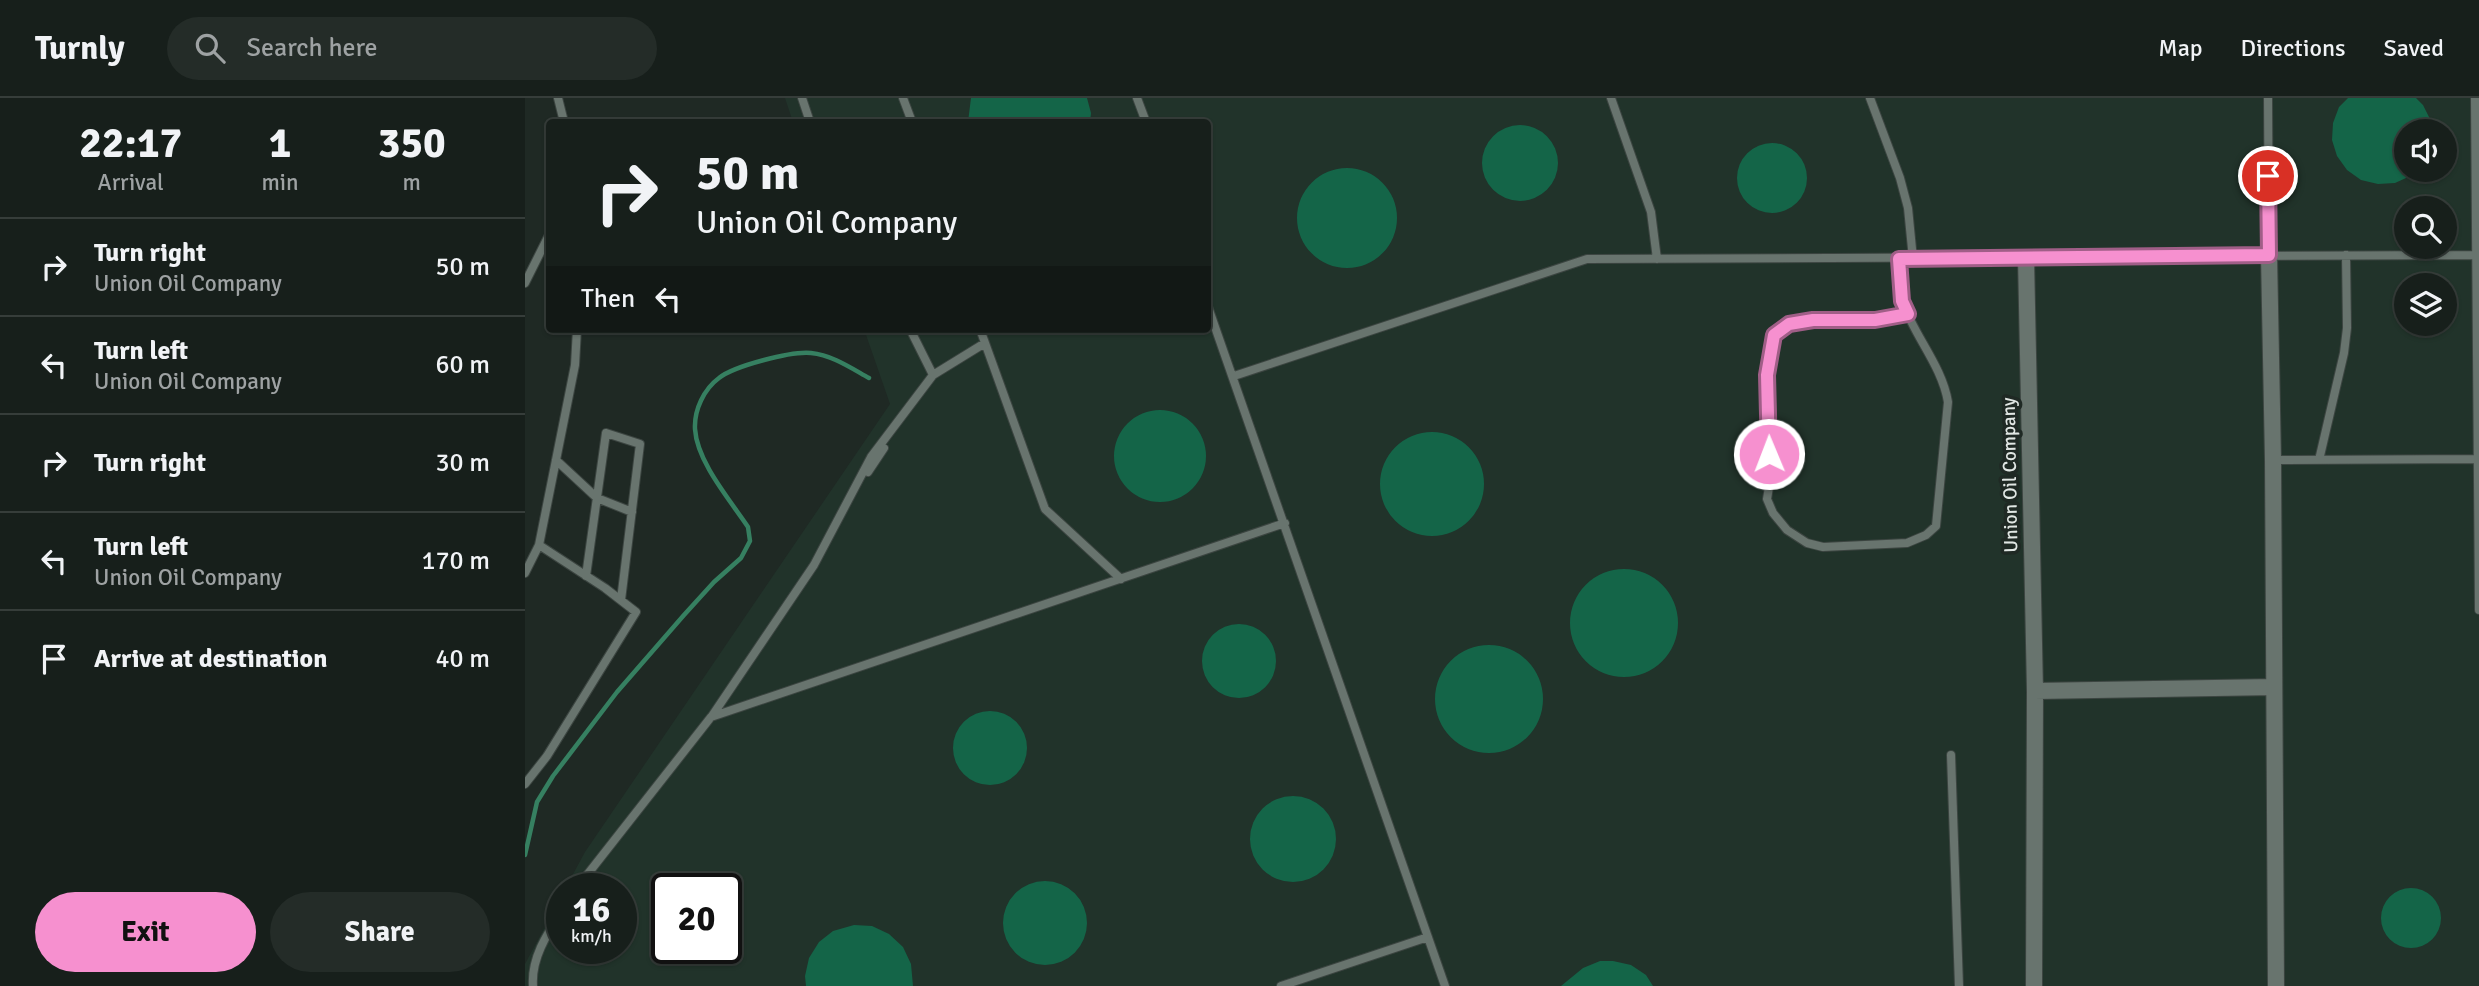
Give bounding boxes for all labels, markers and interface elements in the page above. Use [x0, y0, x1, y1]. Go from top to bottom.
search box [167, 17, 657, 80]
text: Turnly [35, 28, 125, 69]
icon: search [191, 29, 229, 67]
text: Search here [247, 32, 378, 64]
text: Map [2158, 33, 2203, 63]
text: Directions [2241, 33, 2346, 63]
text: Saved [2384, 33, 2444, 63]
text: 22:17 [79, 118, 182, 169]
text: 1 [269, 118, 291, 169]
text: 350 [378, 118, 446, 169]
map controls [2394, 119, 2457, 336]
button: sound [2394, 119, 2457, 182]
text: 50 m [696, 143, 799, 203]
pin [2238, 146, 2298, 206]
icon: right [581, 147, 672, 238]
icon: arrive [2249, 157, 2287, 195]
text: Arrival [98, 168, 164, 197]
text: min [261, 168, 299, 197]
text: m [403, 168, 421, 197]
button: search [2394, 196, 2457, 259]
text: Union Oil Company [696, 203, 957, 242]
text: Turn right [94, 237, 206, 269]
icon: right [35, 248, 73, 286]
text: 50 m [435, 251, 490, 283]
text: Union Oil Company [94, 269, 282, 298]
button: layers [2394, 273, 2457, 336]
icon: left [649, 280, 687, 318]
text: Then [581, 283, 635, 315]
text: Turn left [94, 335, 188, 367]
icon: left [35, 346, 73, 384]
text: 60 m [435, 349, 490, 381]
text: Union Oil Company [94, 367, 282, 396]
street label: Union Oil Company [1997, 397, 2023, 553]
position arrow [1732, 417, 1806, 491]
icon: right [35, 444, 73, 482]
text: Turn right [94, 447, 206, 479]
text: 30 m [435, 447, 490, 479]
text: Turn left [94, 531, 188, 563]
icon: left [35, 542, 73, 580]
text: 170 m [421, 545, 490, 577]
text: Union Oil Company [94, 563, 282, 592]
icon: arrive [35, 640, 73, 678]
text: Arrive at destination [94, 643, 327, 675]
text: 40 m [435, 643, 490, 675]
speed limit sign: 20 [651, 873, 742, 964]
text: 16 [573, 888, 610, 931]
button: Exit [35, 892, 256, 972]
button: Share [270, 892, 490, 972]
text: km/h [571, 925, 612, 947]

